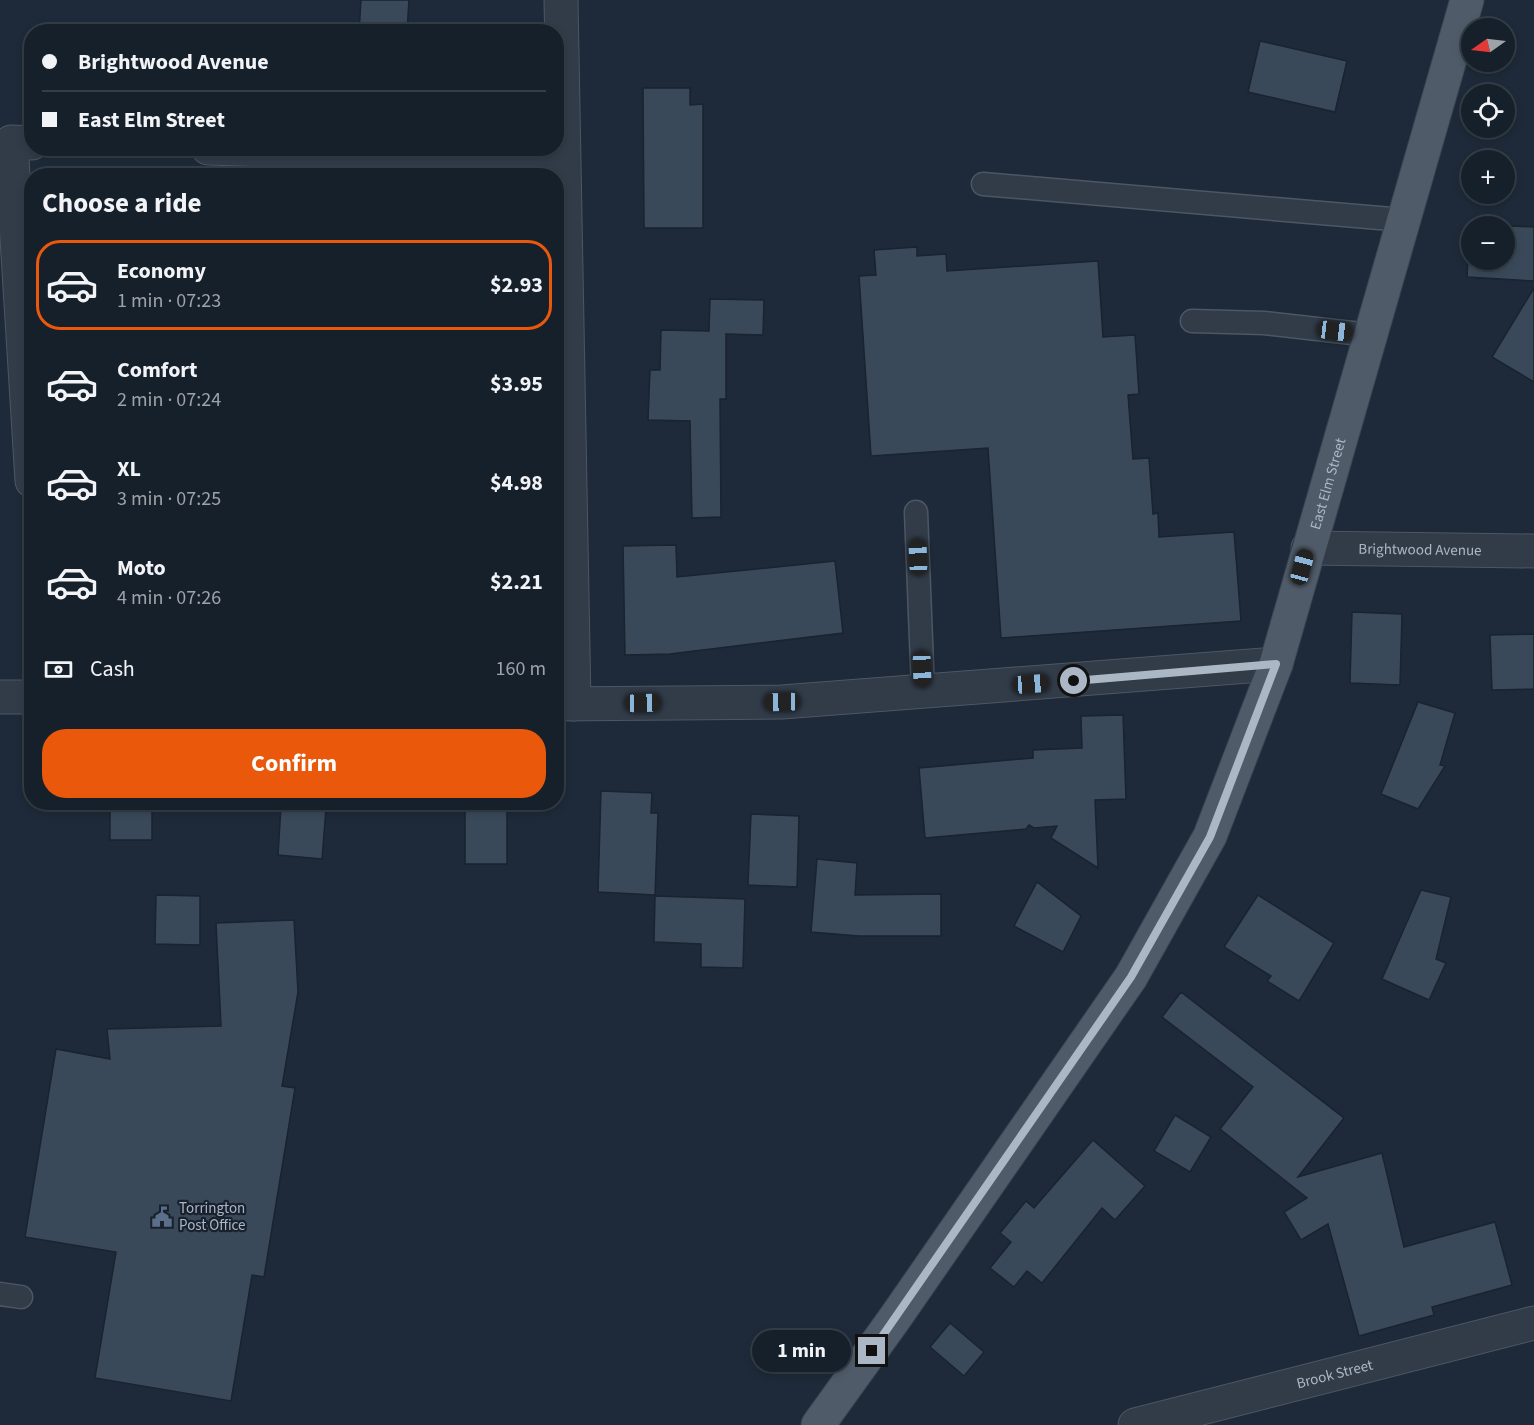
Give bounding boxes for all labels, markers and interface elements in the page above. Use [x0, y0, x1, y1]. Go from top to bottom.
north arrow [1461, 18, 1515, 72]
map controls [1461, 18, 1515, 270]
text: Brightwood Avenue [78, 46, 269, 78]
button: locate [1461, 84, 1515, 138]
text: East Elm Street [78, 104, 225, 136]
button: + [1461, 150, 1515, 204]
text: Choose a ride [42, 184, 202, 223]
button: − [1461, 216, 1515, 270]
text: Economy [117, 255, 206, 287]
icon: car [45, 258, 99, 312]
text: $2.93 [490, 269, 543, 301]
text: 1 min · 07:23 [117, 287, 221, 315]
car [1316, 320, 1354, 342]
text: Comfort [117, 354, 198, 386]
icon: car [45, 357, 99, 411]
text: $3.95 [490, 368, 543, 400]
text: 2 min · 07:24 [117, 386, 221, 414]
street label: East Elm Street [1305, 435, 1351, 532]
text: XL [117, 453, 141, 485]
icon: car [45, 456, 99, 510]
text: $4.98 [490, 467, 543, 499]
text: 3 min · 07:25 [117, 485, 221, 513]
street label: Brightwood Avenue [1358, 538, 1482, 561]
car [908, 539, 928, 575]
car [1289, 547, 1315, 587]
text: Moto [117, 552, 166, 584]
icon: car [45, 555, 99, 609]
text: $2.21 [490, 566, 543, 598]
text: 4 min · 07:26 [117, 584, 221, 612]
car [912, 651, 932, 687]
icon: cash [42, 653, 75, 686]
text: Cash [90, 653, 135, 685]
text: 160 m [496, 655, 546, 683]
route start [1060, 667, 1087, 694]
car [1012, 674, 1050, 694]
car [764, 693, 800, 711]
car [625, 694, 661, 712]
button: Confirm [42, 729, 546, 798]
place label: Torrington Post Office [179, 1198, 246, 1236]
public building icon: Torrington Post Office [150, 1205, 174, 1229]
callout: 1 min [752, 1330, 851, 1372]
text: 1 min [777, 1337, 826, 1365]
route end [858, 1337, 885, 1364]
street label: Brook Street [1294, 1354, 1375, 1394]

